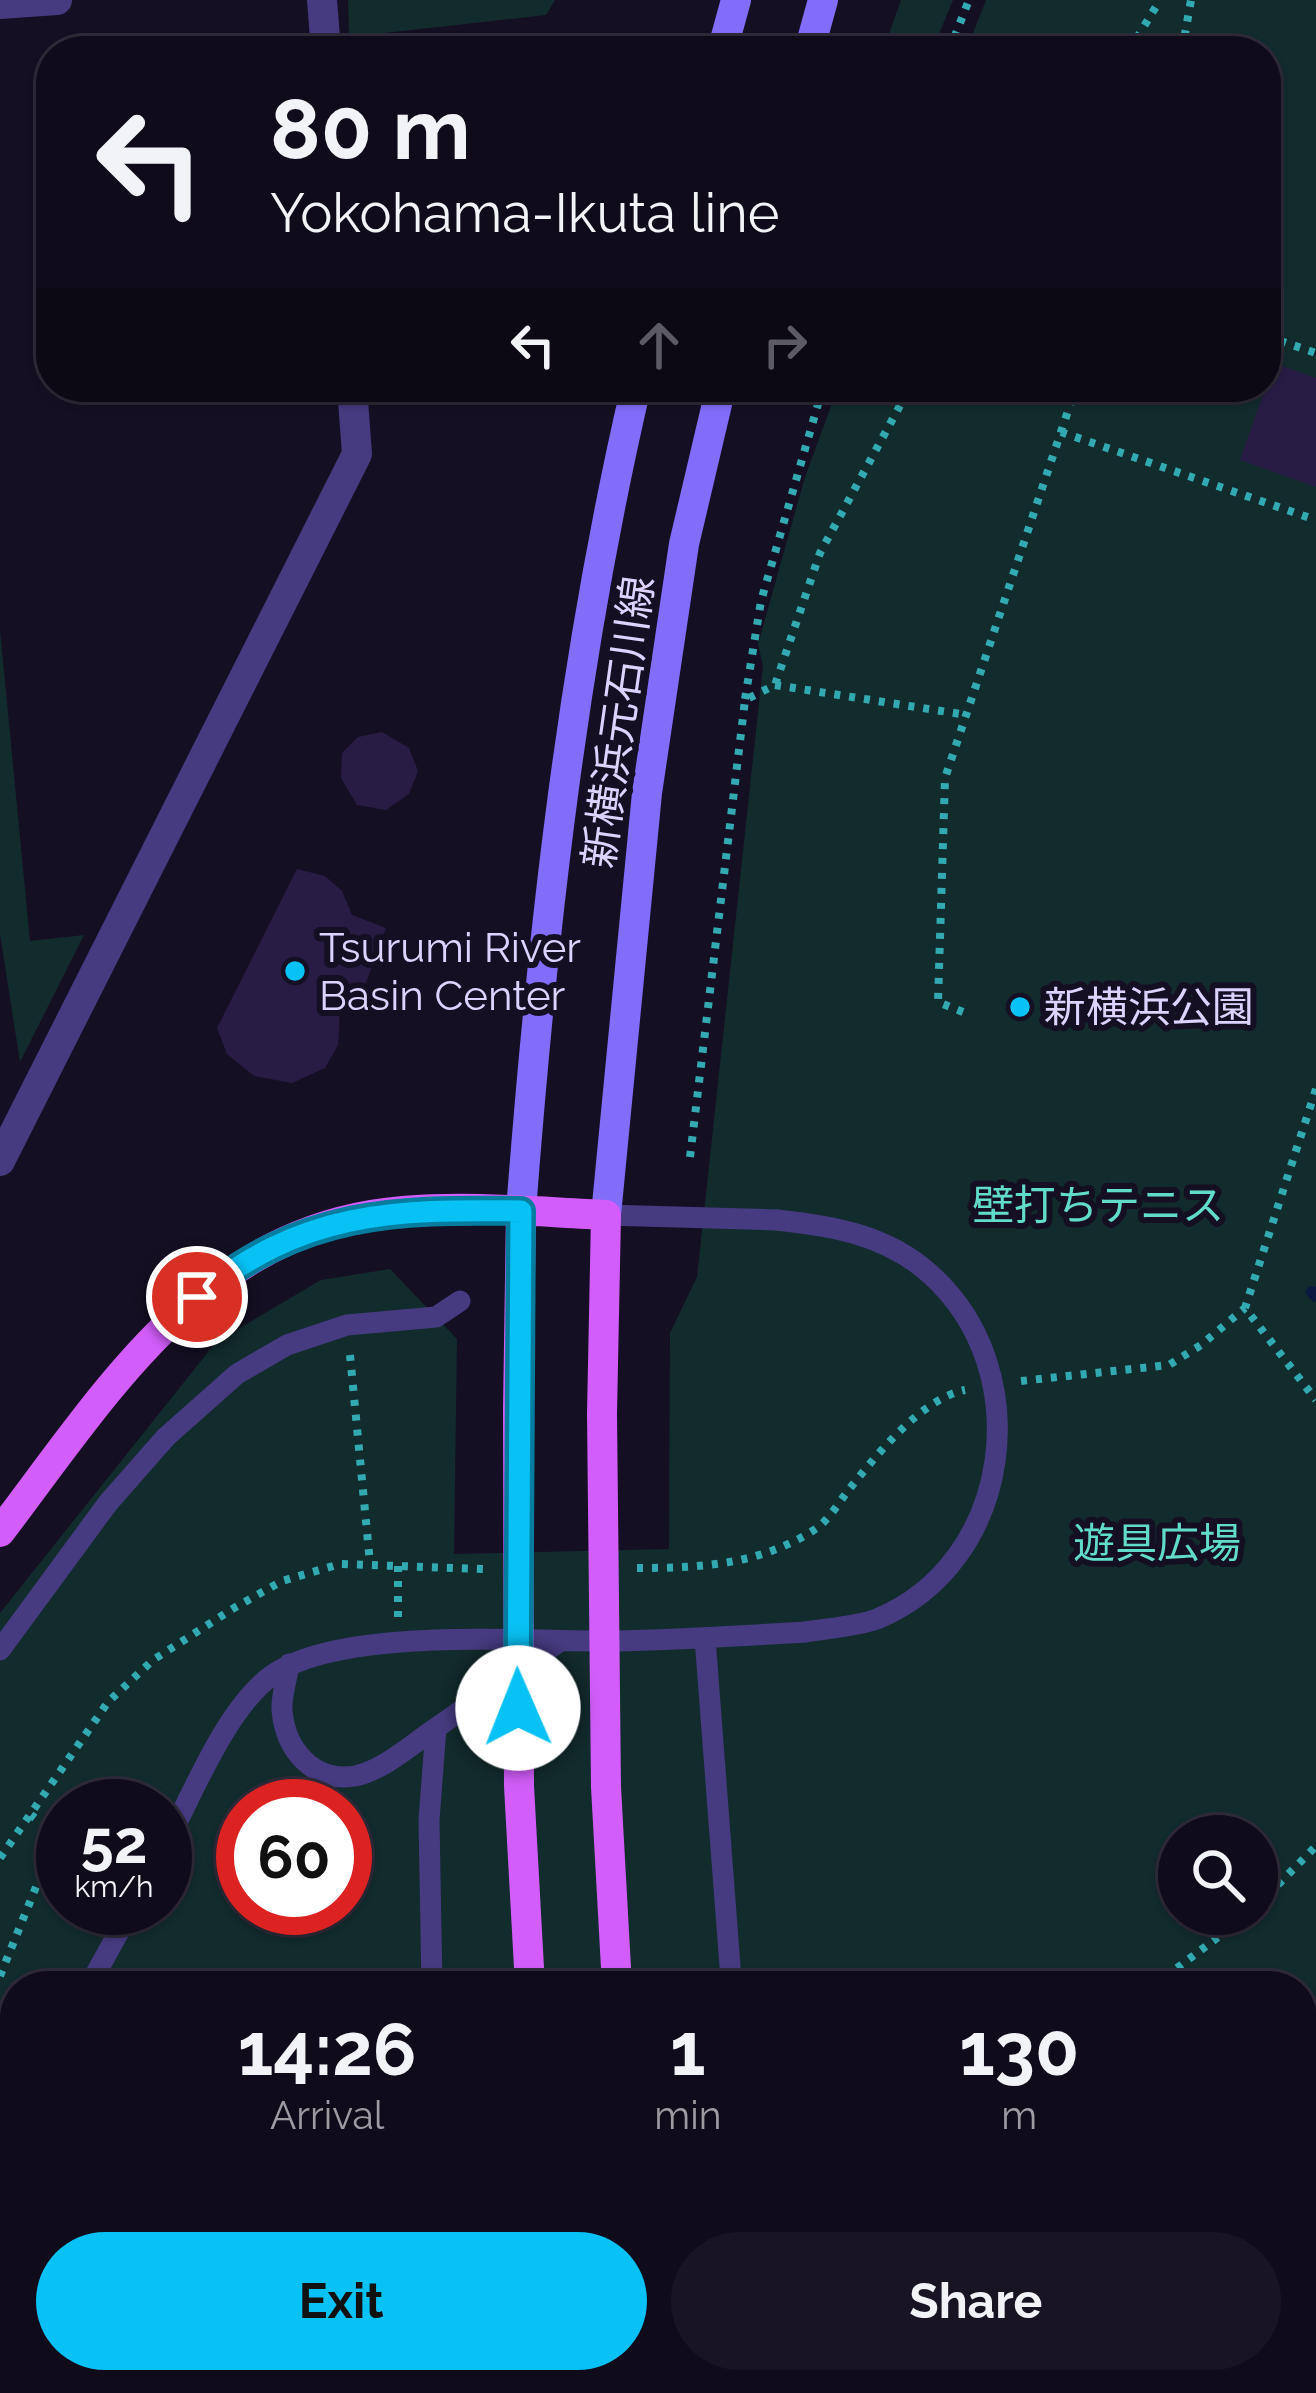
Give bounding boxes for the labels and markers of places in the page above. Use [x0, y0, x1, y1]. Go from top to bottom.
place label: Tsurumi River Basin Center [319, 923, 581, 1020]
marker: Tsurumi River Basin Center [282, 958, 308, 984]
place label: 新横浜公園 [1044, 983, 1254, 1032]
marker: 新横浜公園 [1007, 994, 1033, 1020]
pin [146, 1246, 248, 1348]

